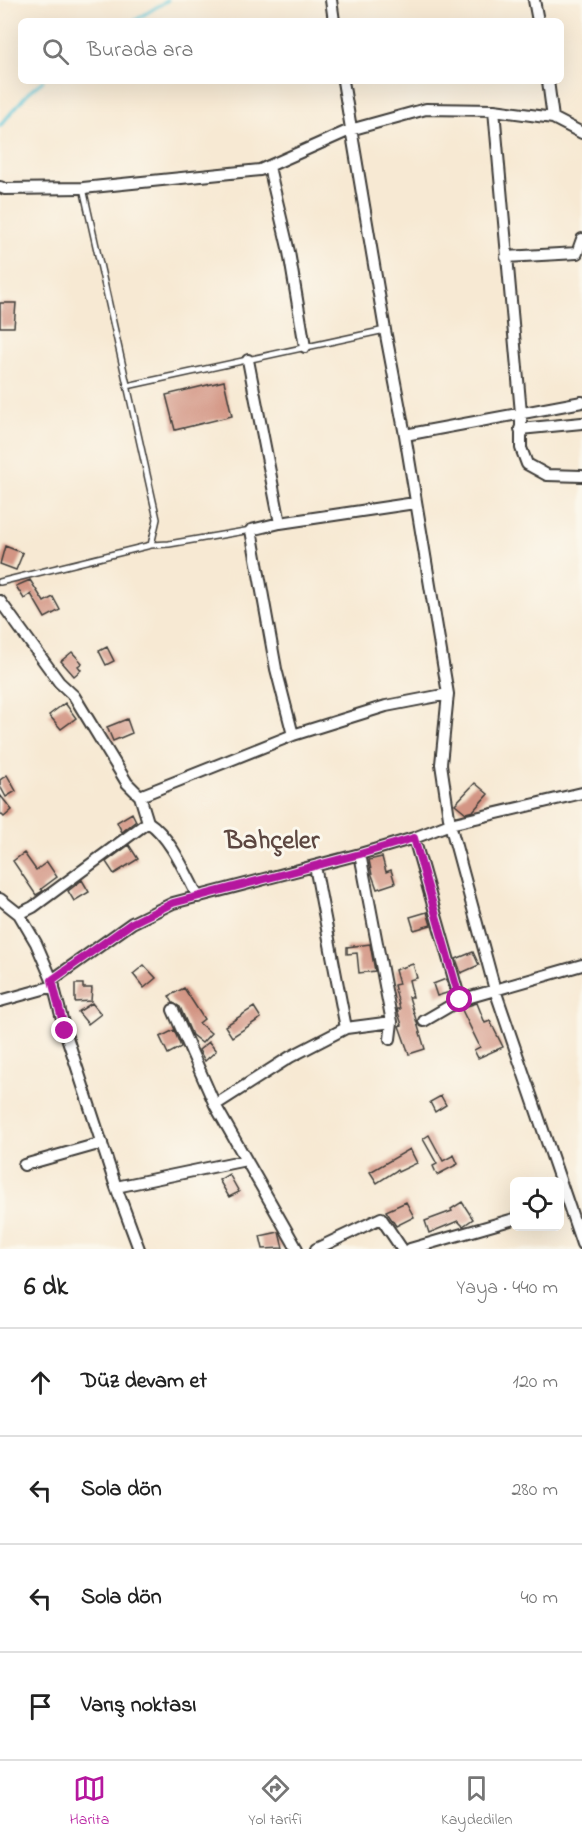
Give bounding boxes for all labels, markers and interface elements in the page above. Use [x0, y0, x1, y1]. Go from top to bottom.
search box [18, 18, 564, 84]
icon: search [39, 35, 72, 68]
text: Burada ara [87, 35, 193, 67]
district label: Bahçeler [223, 822, 320, 861]
route start [446, 986, 472, 1012]
route end [51, 1017, 77, 1043]
map controls [510, 1177, 564, 1231]
button: locate [510, 1177, 564, 1231]
text: 6 dk [24, 1269, 68, 1307]
text: Yaya · 440 m [456, 1274, 558, 1303]
icon: ahead [24, 1366, 57, 1399]
text: Düz devam et [81, 1366, 207, 1398]
text: 120 m [513, 1368, 558, 1397]
icon: left [24, 1474, 57, 1507]
text: Sola dön [81, 1474, 162, 1506]
text: 280 m [511, 1476, 558, 1505]
icon: left [24, 1582, 57, 1615]
text: Sola dön [81, 1582, 162, 1614]
text: 40 m [521, 1584, 558, 1613]
icon: arrive [24, 1690, 57, 1723]
text: Varış noktası [81, 1690, 196, 1722]
tab: Harita [70, 1772, 109, 1832]
tab: Yol tarifi [248, 1772, 302, 1832]
tab: Kaydedilen [441, 1772, 512, 1832]

